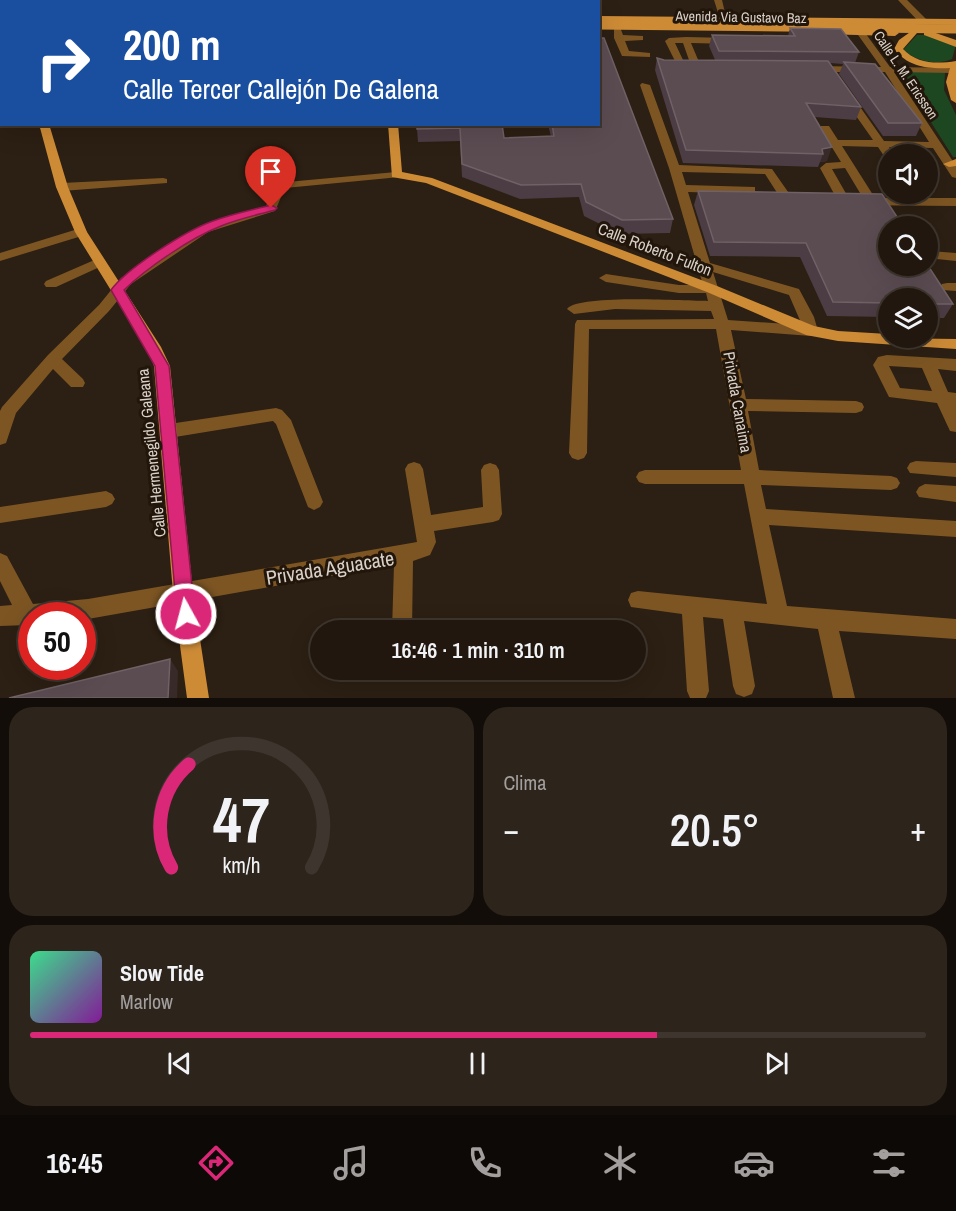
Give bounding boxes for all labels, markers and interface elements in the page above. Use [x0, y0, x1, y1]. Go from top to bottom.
street label: Avenida Via Gustavo Baz [674, 7, 807, 27]
text: 200 m [123, 17, 221, 73]
icon: right [24, 24, 102, 102]
street label: Calle L. M. Ericsson [870, 27, 942, 123]
text: Calle Tercer Callejón De Galena [123, 71, 439, 107]
map controls [878, 144, 938, 348]
button: sound [878, 144, 938, 204]
pin [245, 146, 296, 208]
icon: arrive [254, 155, 287, 188]
button: search [878, 216, 938, 276]
street label: Calle Roberto Fulton [595, 217, 715, 281]
button: layers [878, 288, 938, 348]
street label: Privada Canaima [718, 350, 758, 455]
street label: Calle Hermenegildo Galeana [131, 367, 171, 538]
street label: Privada Aguacate [264, 544, 396, 591]
position arrow [154, 582, 218, 646]
speed limit sign: 50 [18, 602, 96, 680]
text: 16:46 · 1 min · 310 m [391, 635, 565, 665]
text: Clima [504, 769, 546, 796]
text: 47 [213, 777, 270, 861]
text: 20.5° [670, 799, 760, 860]
text: − [504, 807, 519, 851]
text: + [910, 807, 926, 851]
text: km/h [222, 852, 260, 881]
text: Slow Tide [120, 958, 204, 988]
text: Marlow [120, 988, 173, 1015]
icon: previous [163, 1047, 196, 1080]
icon: pause [461, 1047, 494, 1080]
icon: next [760, 1047, 793, 1080]
icon: directions [195, 1142, 237, 1184]
icon: music [330, 1142, 372, 1184]
icon: phone [464, 1142, 506, 1184]
icon: climate [599, 1142, 641, 1184]
icon: car [733, 1142, 775, 1184]
icon: filters [868, 1142, 910, 1184]
text: 16:45 [46, 1145, 103, 1181]

